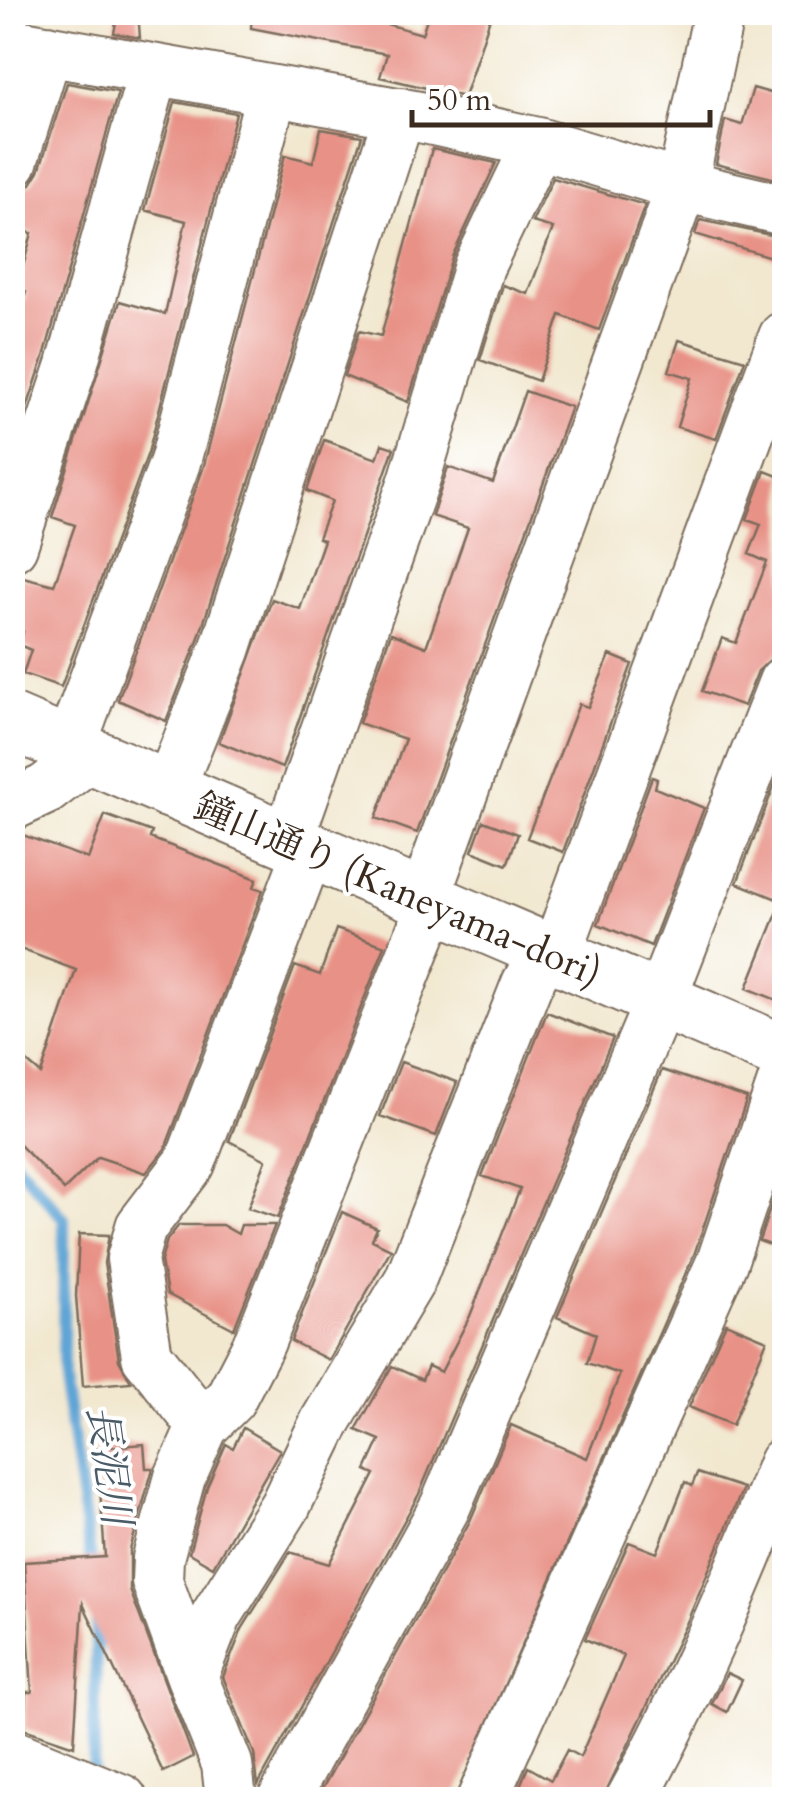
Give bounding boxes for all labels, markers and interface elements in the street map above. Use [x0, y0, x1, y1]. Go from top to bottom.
scale bar [412, 65, 710, 127]
text: 50 m [427, 80, 492, 121]
street label: 鐘山通り (Kaneyama-dori) [186, 781, 609, 999]
water label: 長泥川 [73, 1402, 145, 1532]

